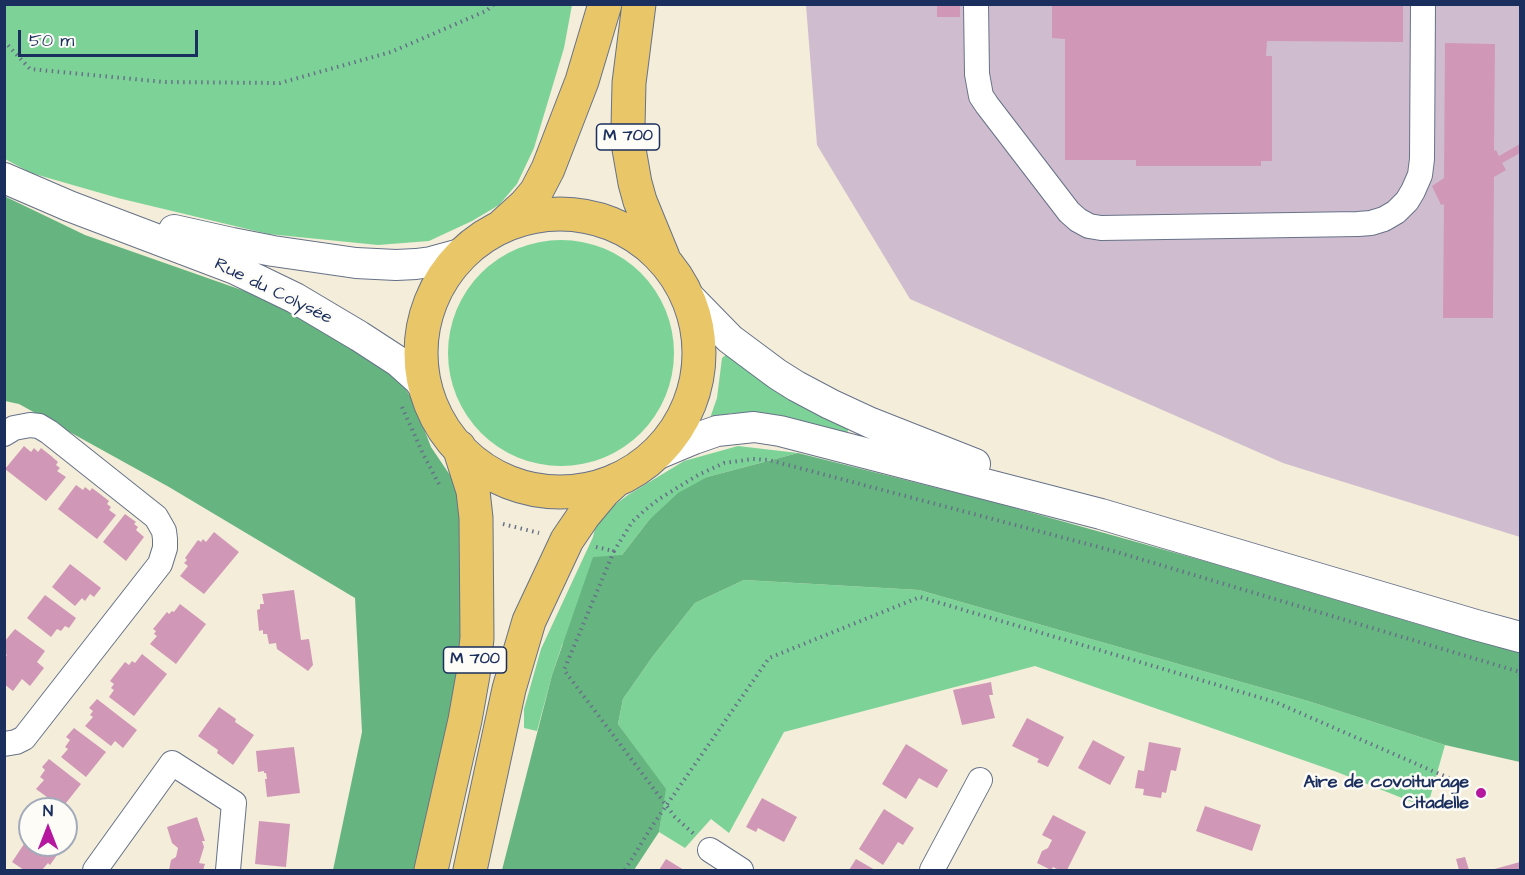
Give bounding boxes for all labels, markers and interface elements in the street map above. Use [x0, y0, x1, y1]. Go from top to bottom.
scale bar [21, 18, 201, 56]
text: 50 m [29, 28, 74, 53]
road number: M 700 [596, 124, 660, 150]
street label: Rue du Colysée [210, 254, 336, 330]
road number: M 700 [444, 647, 506, 673]
place label: Aire de covoiturage Citadelle [1303, 772, 1469, 814]
marker: Aire de covoiturage Citadelle [1474, 786, 1488, 800]
north arrow [18, 797, 78, 857]
text: N [43, 800, 53, 822]

